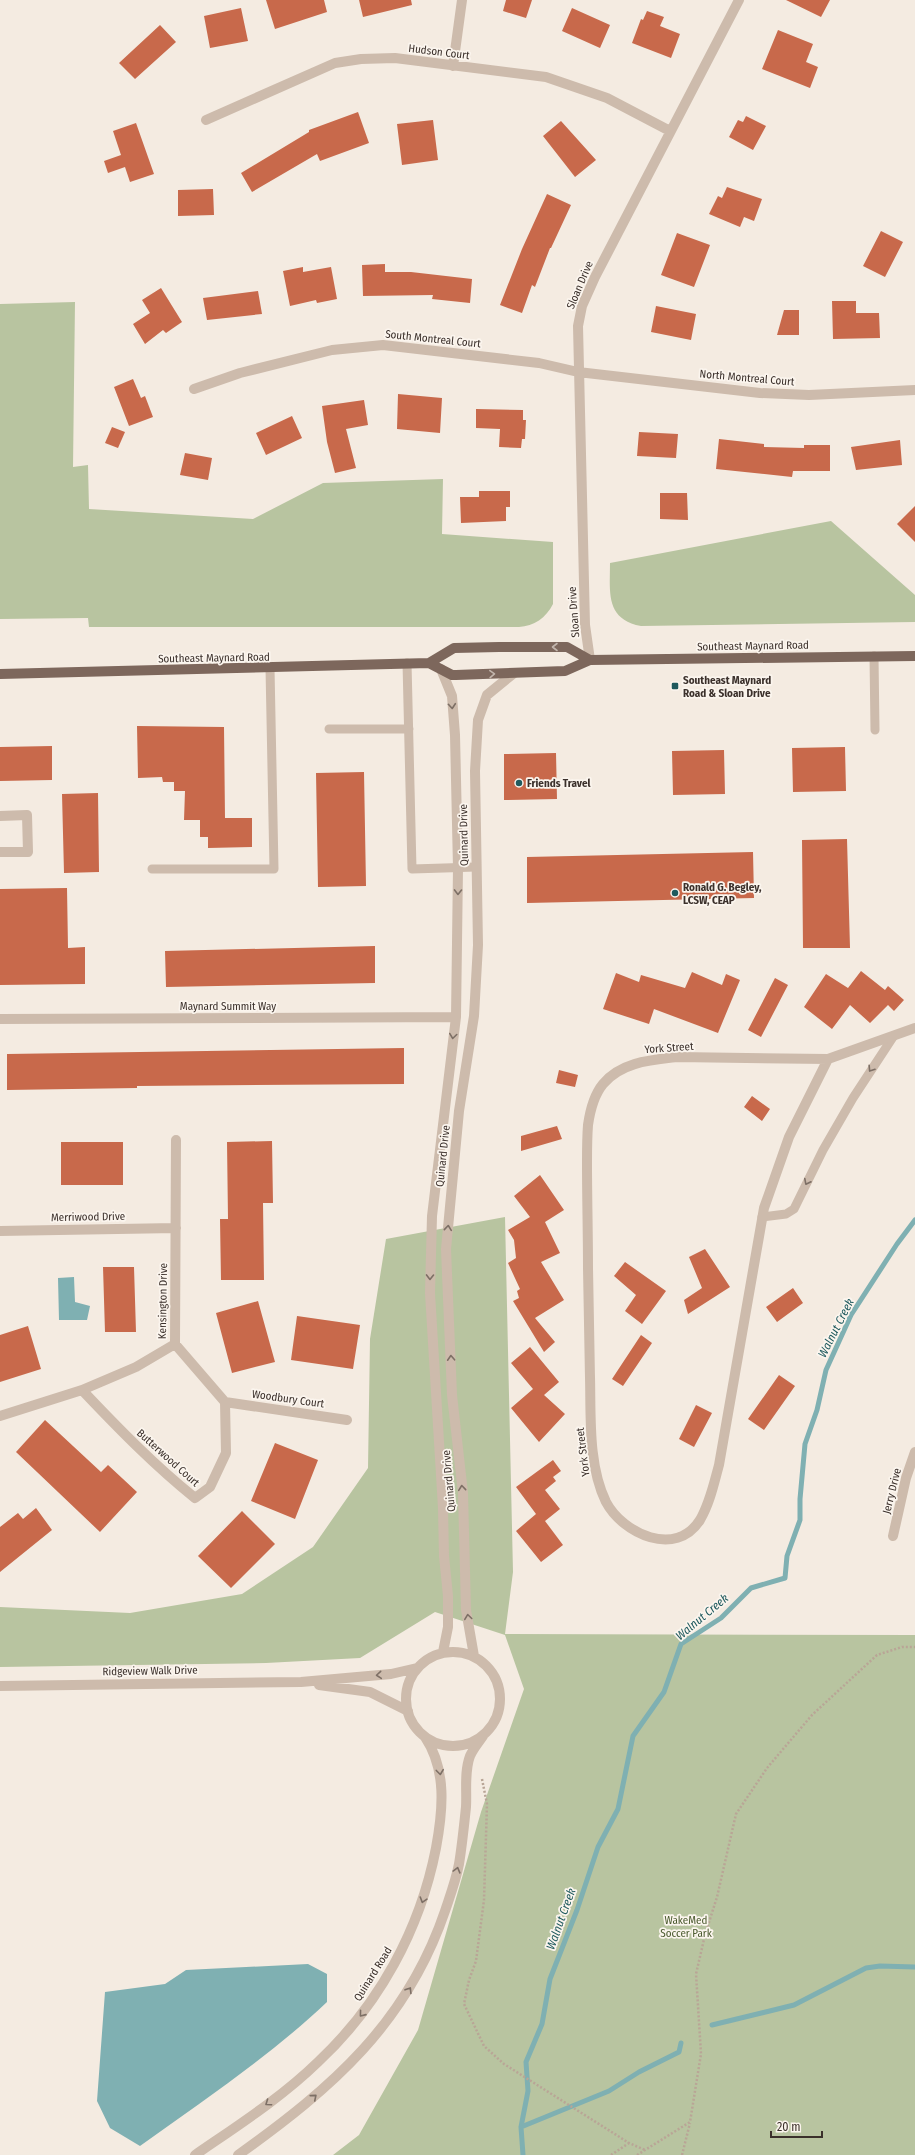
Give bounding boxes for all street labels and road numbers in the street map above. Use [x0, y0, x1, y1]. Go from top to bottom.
street label: Hudson Court [408, 42, 471, 62]
street label: Sloan Drive [564, 259, 596, 311]
street label: South Montreal Court [385, 328, 482, 351]
street label: North Montreal Court [699, 367, 795, 389]
street label: Sloan Drive [566, 586, 582, 638]
street label: Southeast Maynard Road [697, 639, 809, 653]
street label: Southeast Maynard Road [158, 651, 270, 665]
street label: Quinard Drive [457, 804, 471, 866]
street label: Maynard Summit Way [180, 1000, 276, 1013]
street label: York Street [644, 1040, 694, 1056]
street label: Quinard Drive [433, 1125, 453, 1187]
street label: Merriwood Drive [51, 1210, 125, 1224]
street label: Kensington Drive [156, 1263, 170, 1339]
street label: Woodbury Court [251, 1387, 325, 1411]
street label: York Street [574, 1426, 592, 1477]
street label: Butterwood Court [134, 1427, 202, 1490]
street label: Quinard Drive [440, 1450, 458, 1512]
street label: Jerry Drive [880, 1467, 904, 1515]
street label: Ridgeview Walk Drive [102, 1664, 198, 1678]
street label: Quinard Road [351, 1945, 395, 2003]

